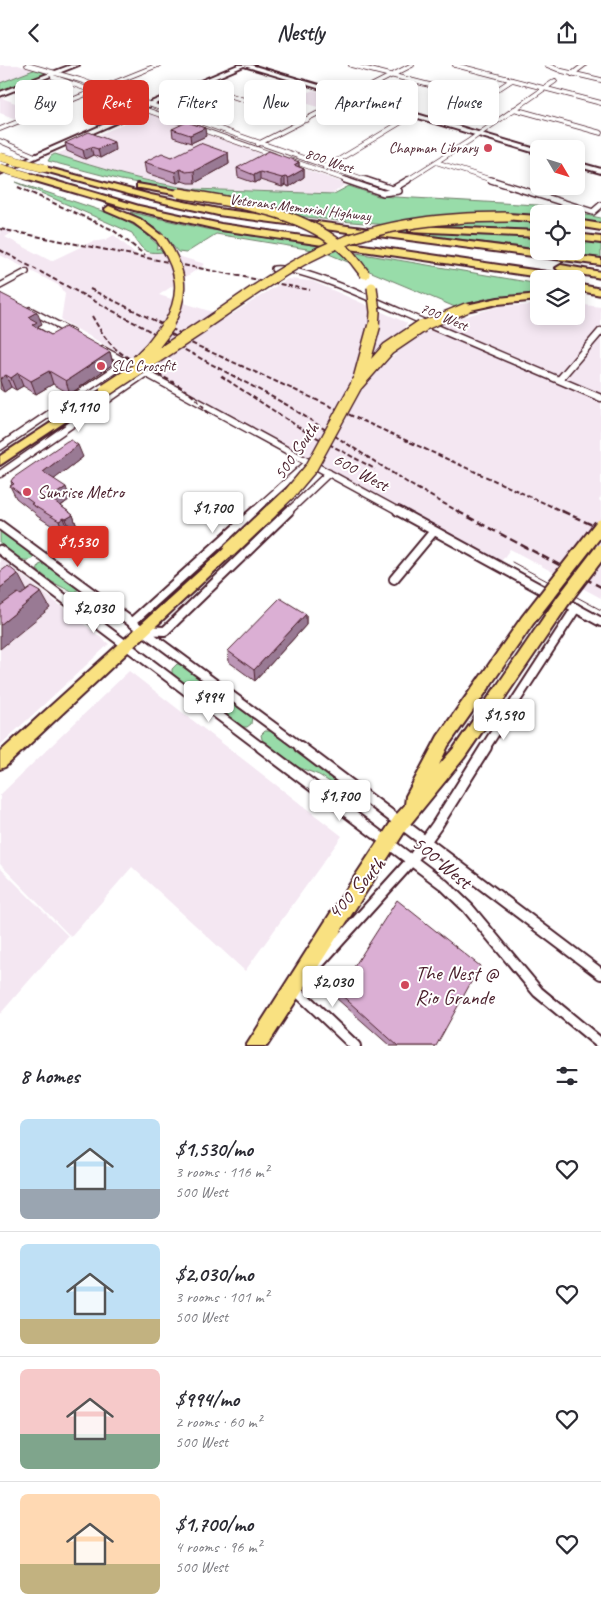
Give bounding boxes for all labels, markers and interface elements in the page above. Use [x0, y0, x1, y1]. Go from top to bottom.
icon: back [20, 19, 48, 47]
text: Nestly [277, 19, 324, 47]
icon: share [553, 19, 581, 47]
chip: Buy [15, 80, 73, 125]
chip: Rent [83, 80, 149, 125]
chip: Filters [159, 80, 234, 125]
chip: New [244, 80, 306, 125]
chip: Apartment [316, 80, 418, 125]
chip: House [428, 80, 499, 125]
place label: Chapman Library [389, 139, 479, 158]
north arrow [530, 140, 585, 195]
map controls [530, 140, 585, 325]
marker: Chapman Library [482, 142, 494, 154]
street label: 800 West [302, 144, 358, 179]
street label: Veterans Memorial Highway [228, 190, 373, 226]
button: locate [530, 205, 585, 260]
button: layers [530, 270, 585, 325]
street label: 700 West [417, 299, 472, 336]
place label: SLC Crossfit [111, 357, 177, 376]
marker: SLC Crossfit [95, 360, 107, 372]
pin: $1,110 [38, 391, 120, 433]
text: $1,110 [59, 397, 99, 417]
street label: 500 South [269, 418, 324, 484]
street label: 600 West [330, 448, 394, 497]
place label: Sunrise Metro [37, 481, 126, 503]
marker: Sunrise Metro [21, 486, 33, 498]
pin: $1,700 [172, 491, 254, 534]
text: $1,700 [193, 498, 233, 518]
pin: $1,530 [37, 525, 119, 568]
text: $1,530 [59, 532, 97, 552]
pin: $2,030 [53, 591, 135, 634]
text: $2,030 [74, 598, 114, 618]
pin: $994 [179, 681, 239, 723]
text: $994 [195, 687, 223, 707]
pin: $1,590 [463, 699, 545, 741]
text: $1,590 [485, 705, 523, 725]
pin: $1,700 [299, 779, 381, 822]
text: $1,700 [320, 786, 360, 806]
street label: 500 West [407, 830, 479, 896]
street label: 400 South [321, 850, 392, 925]
place label: The Nest @ Rio Grande [415, 960, 500, 1010]
pin: $2,030 [292, 965, 374, 1008]
text: $2,030 [313, 972, 353, 992]
marker: The Nest @ Rio Grande [399, 979, 411, 991]
icon: filters [553, 1062, 581, 1090]
text: 8 homes [20, 1063, 79, 1089]
text: $1,530/mo [175, 1136, 253, 1162]
icon: home [60, 1139, 120, 1199]
icon: heart [553, 1155, 581, 1183]
text: 3 rooms · 116 m² [175, 1162, 269, 1182]
text: 500 West [175, 1182, 228, 1202]
text: $2,030/mo [175, 1261, 253, 1287]
icon: home [60, 1264, 120, 1324]
icon: heart [553, 1280, 581, 1308]
text: 3 rooms · 101 m² [175, 1287, 269, 1307]
text: 500 West [175, 1307, 228, 1327]
text: $994/mo [175, 1386, 239, 1412]
icon: home [60, 1389, 120, 1449]
icon: heart [553, 1405, 581, 1433]
text: 2 rooms · 60 m² [175, 1412, 261, 1432]
text: 500 West [175, 1432, 228, 1452]
text: $1,700/mo [175, 1511, 253, 1537]
icon: home [60, 1514, 120, 1574]
icon: heart [553, 1530, 581, 1558]
text: 4 rooms · 96 m² [175, 1537, 261, 1557]
text: 500 West [175, 1557, 228, 1577]

